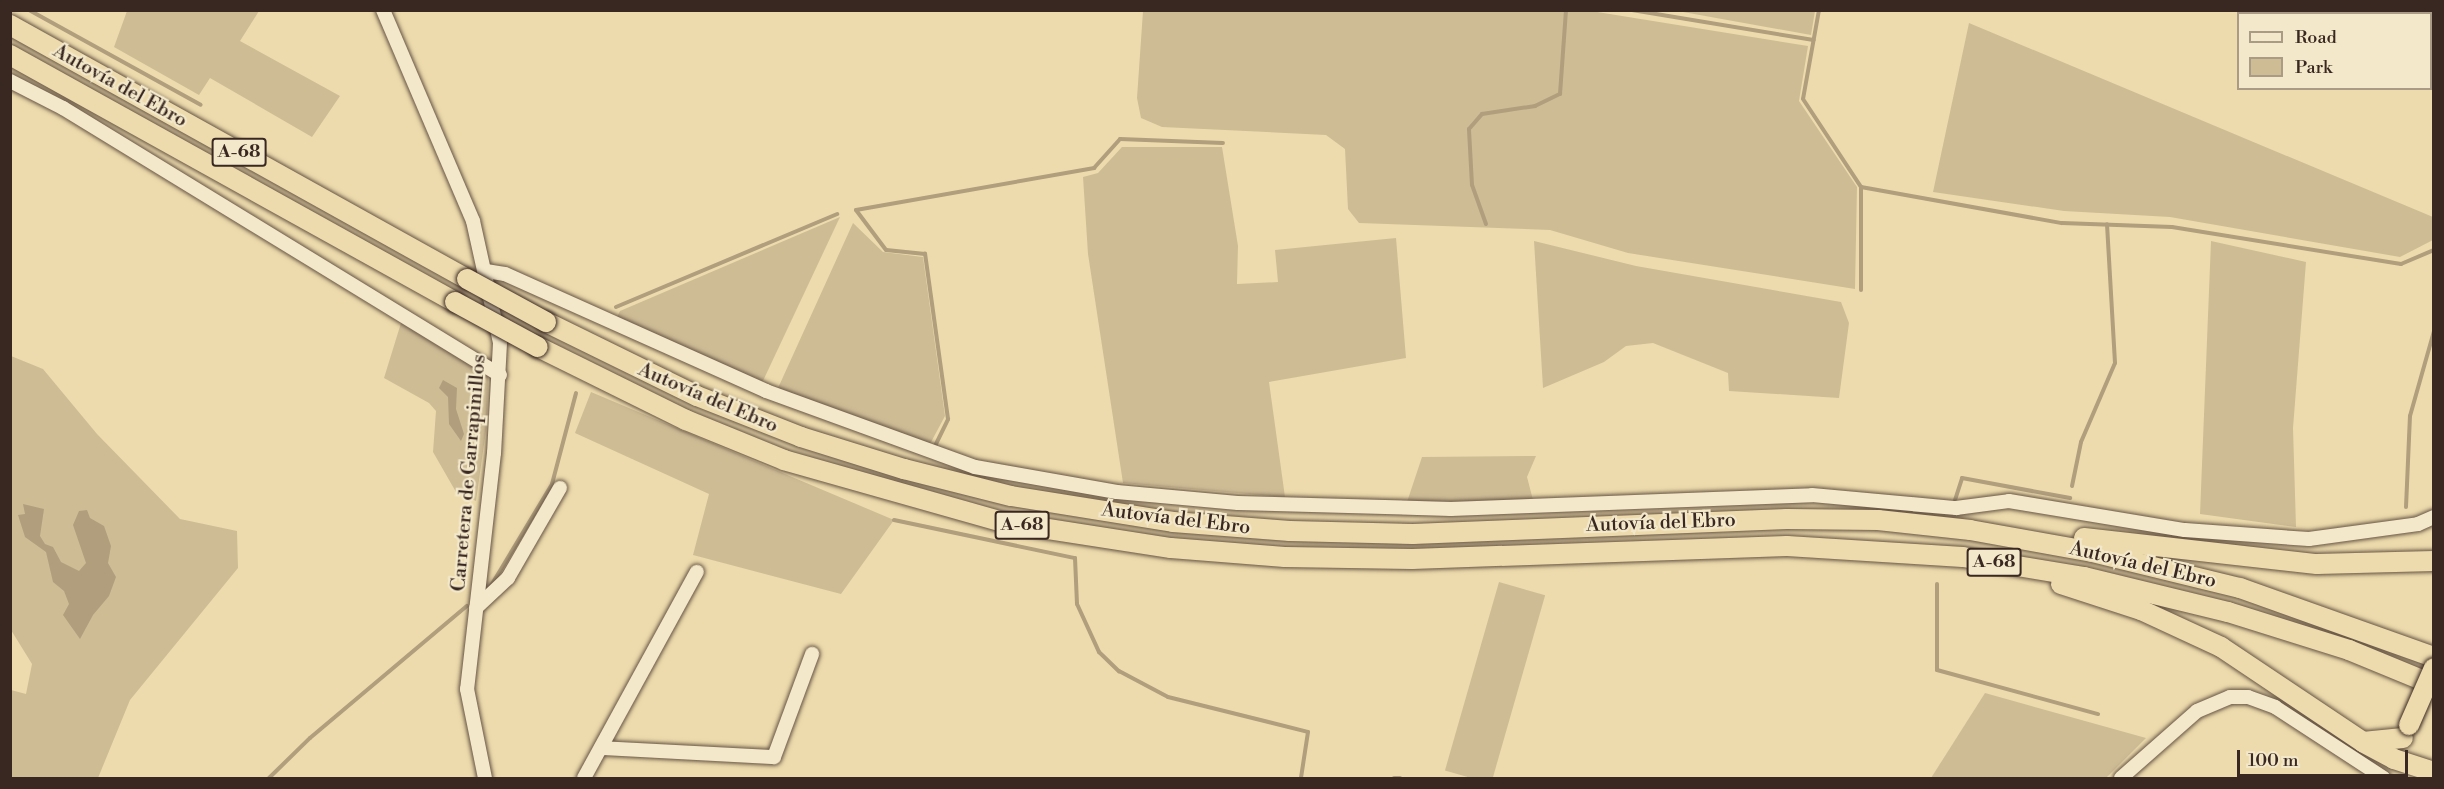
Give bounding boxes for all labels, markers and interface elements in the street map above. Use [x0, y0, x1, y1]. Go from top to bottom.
legend [2237, 12, 2432, 90]
text: Road [2295, 26, 2337, 49]
street label: Autovía del Ebro [49, 39, 191, 133]
text: Park [2295, 56, 2332, 79]
road number: A-68 [210, 137, 268, 167]
street label: Carretera de Garrapinillos [447, 353, 491, 593]
street label: Autovía del Ebro [634, 358, 782, 438]
street label: Autovía del Ebro [1100, 498, 1252, 540]
street label: Autovía del Ebro [1586, 508, 1736, 538]
road number: A-68 [994, 510, 1050, 540]
street label: Autovía del Ebro [2067, 536, 2219, 594]
road number: A-68 [1966, 547, 2022, 577]
scale bar [2240, 738, 2411, 776]
text: 100 m [2248, 749, 2299, 772]

